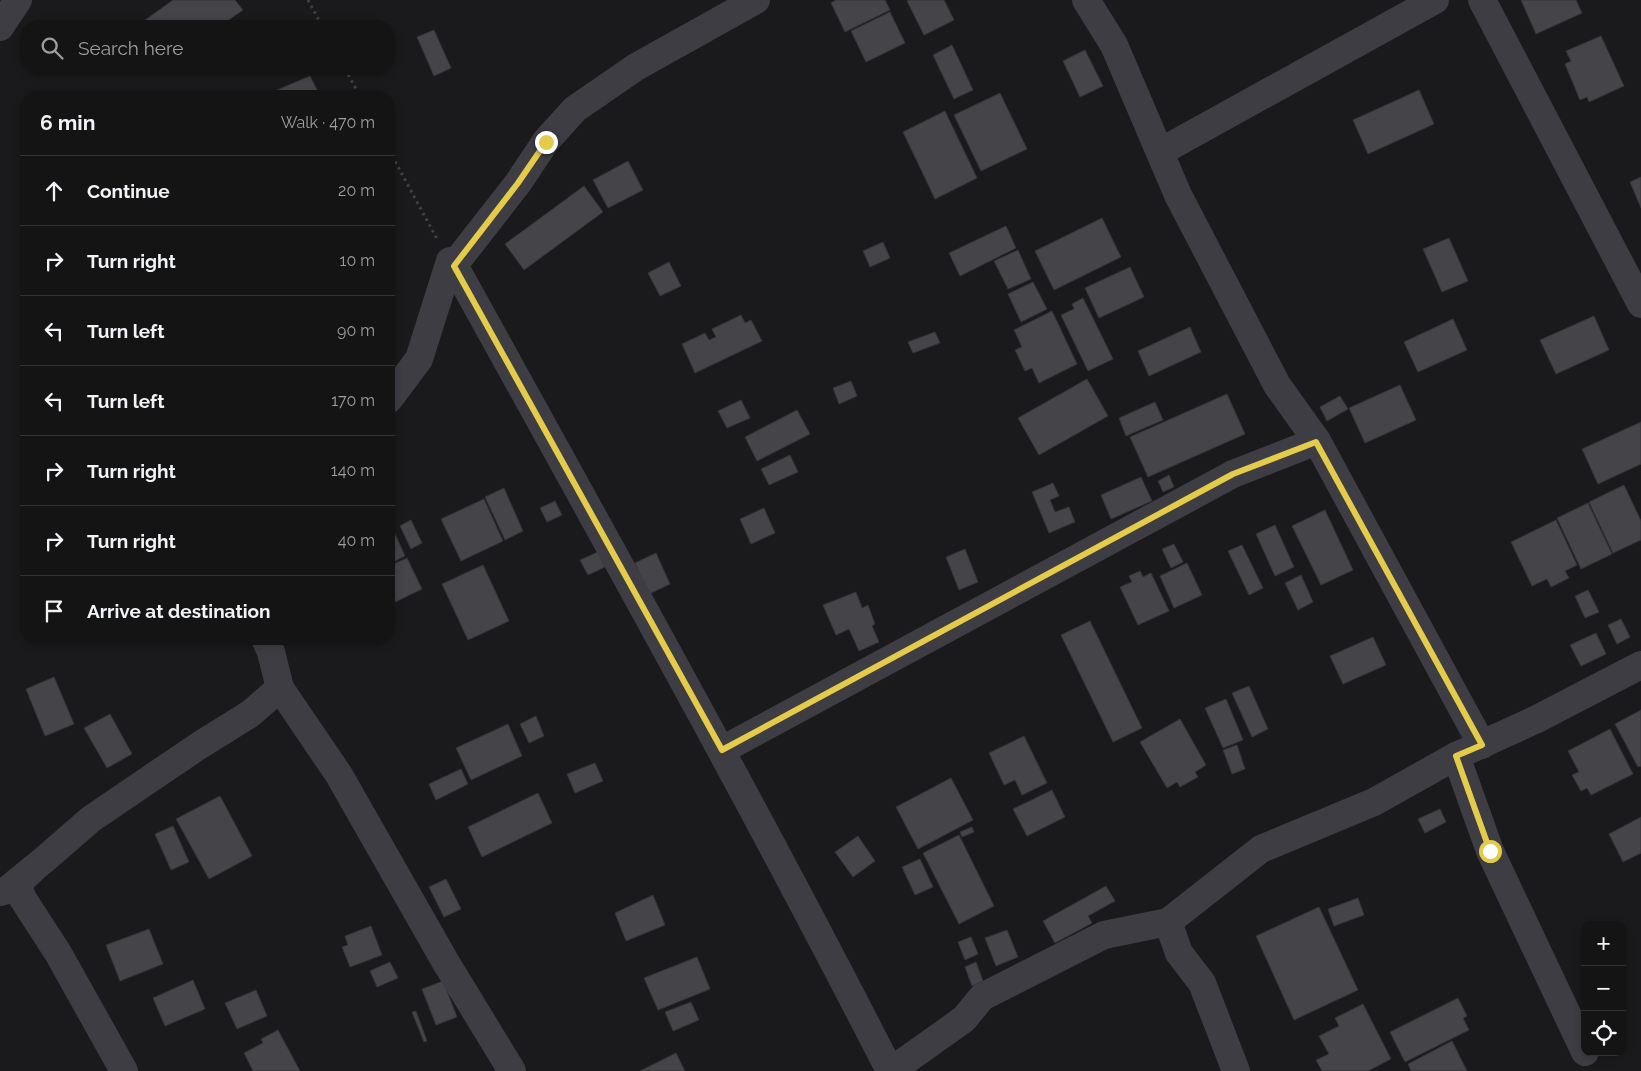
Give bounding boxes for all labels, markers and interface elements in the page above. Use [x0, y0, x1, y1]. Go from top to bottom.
search box [20, 20, 395, 75]
icon: search [38, 34, 66, 62]
text: Search here [78, 37, 184, 59]
text: 6 min [40, 110, 95, 135]
text: Walk · 470 m [281, 113, 375, 132]
route end [535, 131, 558, 154]
icon: ahead [40, 177, 68, 205]
text: Continue [87, 180, 170, 202]
text: 20 m [338, 181, 375, 200]
icon: right [40, 247, 68, 275]
text: Turn right [87, 250, 176, 272]
text: 10 m [340, 251, 375, 270]
icon: left [40, 317, 68, 345]
text: Turn left [87, 320, 164, 342]
text: 90 m [337, 321, 375, 340]
icon: left [40, 387, 68, 415]
text: Turn left [87, 390, 164, 412]
text: 170 m [331, 391, 375, 410]
icon: right [40, 457, 68, 485]
text: Turn right [87, 460, 176, 482]
text: 140 m [331, 461, 375, 480]
icon: right [40, 527, 68, 555]
text: Turn right [87, 530, 176, 552]
text: 40 m [338, 531, 375, 550]
icon: arrive [40, 597, 68, 625]
text: Arrive at destination [87, 600, 271, 622]
route start [1479, 840, 1502, 863]
map controls [1581, 921, 1626, 1056]
button: + [1581, 921, 1626, 966]
button: − [1581, 966, 1626, 1011]
button: locate [1581, 1011, 1626, 1056]

